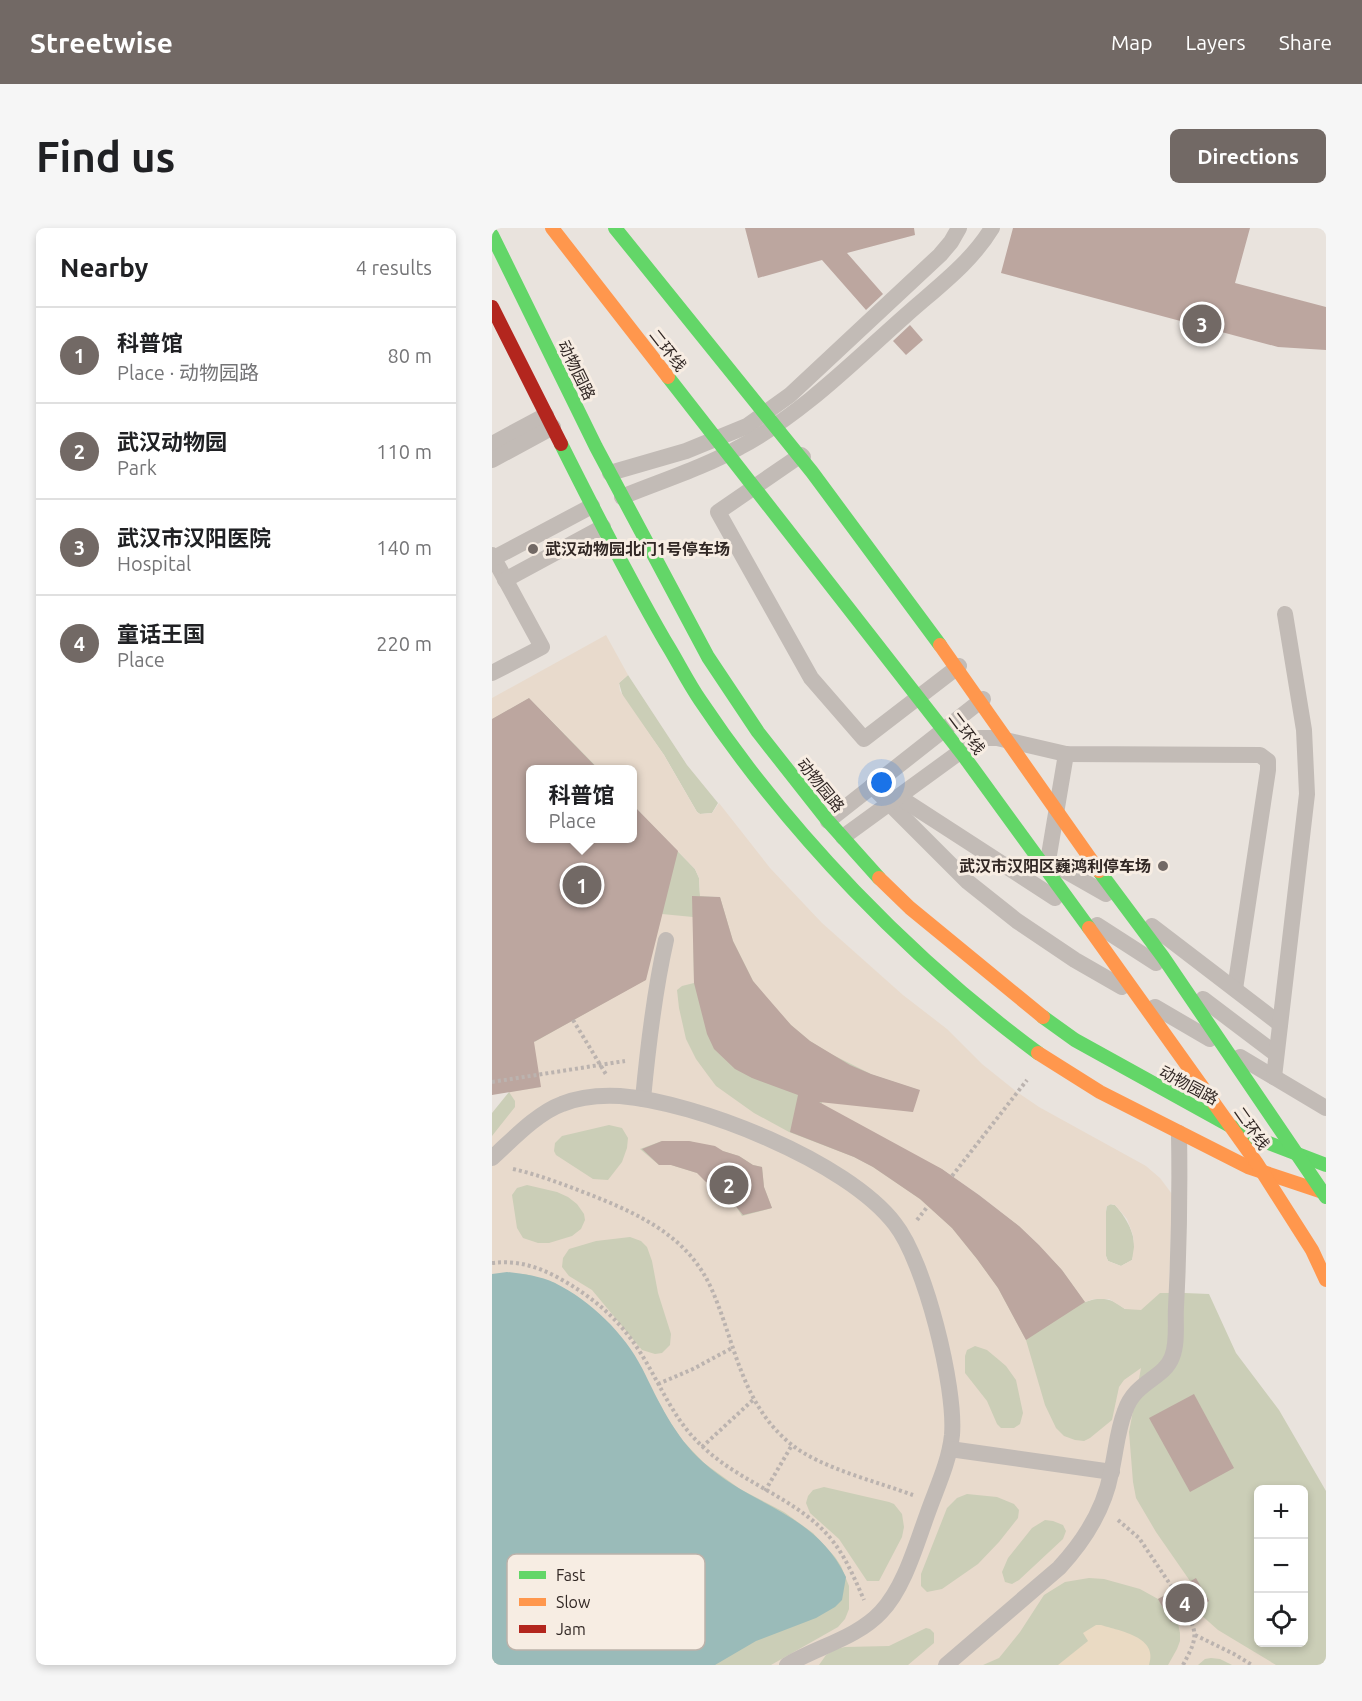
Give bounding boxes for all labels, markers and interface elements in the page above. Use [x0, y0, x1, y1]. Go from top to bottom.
text: Streetwise [30, 27, 173, 58]
text: Map [1111, 30, 1152, 54]
text: Layers [1185, 30, 1246, 54]
text: Share [1279, 30, 1332, 54]
button: Directions [1170, 129, 1326, 183]
text: Find us [36, 133, 175, 180]
text: Nearby [60, 253, 148, 282]
text: 4 results [356, 256, 432, 279]
pin: 3 [1182, 302, 1222, 346]
street label: 二环线 [646, 326, 690, 374]
text: 科普馆 [117, 330, 183, 355]
street label: 动物园路 [555, 337, 599, 403]
text: 1 [74, 344, 85, 367]
text: 80 m [388, 344, 432, 367]
text: Place · 动物园路 [117, 361, 259, 384]
text: 武汉动物园 [117, 429, 227, 454]
text: 2 [74, 440, 85, 463]
text: 110 m [376, 440, 432, 463]
text: Park [117, 456, 157, 479]
text: 武汉市汉阳医院 [117, 525, 271, 550]
text: 3 [74, 536, 85, 559]
text: 140 m [376, 536, 432, 559]
place label: 武汉动物园北门1号停车场 [545, 540, 730, 558]
marker: 武汉动物园北门1号停车场 [526, 542, 540, 556]
text: Hospital [117, 552, 191, 575]
text: 童话王国 [117, 621, 205, 646]
text: 4 [74, 632, 85, 655]
text: 220 m [376, 632, 432, 655]
text: Place [117, 648, 165, 671]
street label: 二环线 [945, 708, 989, 758]
street label: 动物园路 [794, 754, 848, 816]
popup [526, 765, 637, 843]
your location [867, 768, 896, 797]
text: 科普馆 [548, 782, 615, 807]
text: Place [548, 809, 596, 832]
place label: 武汉市汉阳区巍鸿利停车场 [959, 857, 1151, 875]
marker: 武汉市汉阳区巍鸿利停车场 [1156, 859, 1170, 873]
pin: 1 [562, 862, 602, 908]
street label: 动物园路 [1157, 1062, 1221, 1108]
street label: 二环线 [1231, 1103, 1273, 1153]
pin: 2 [710, 1162, 748, 1208]
map controls [1254, 1485, 1308, 1647]
button: + [1254, 1485, 1308, 1539]
button: − [1254, 1539, 1308, 1593]
legend [507, 1554, 705, 1650]
text: Fast [556, 1566, 586, 1584]
pin: 4 [1166, 1580, 1204, 1626]
text: Slow [556, 1593, 591, 1611]
button: locate [1254, 1593, 1308, 1647]
text: Jam [556, 1620, 586, 1638]

